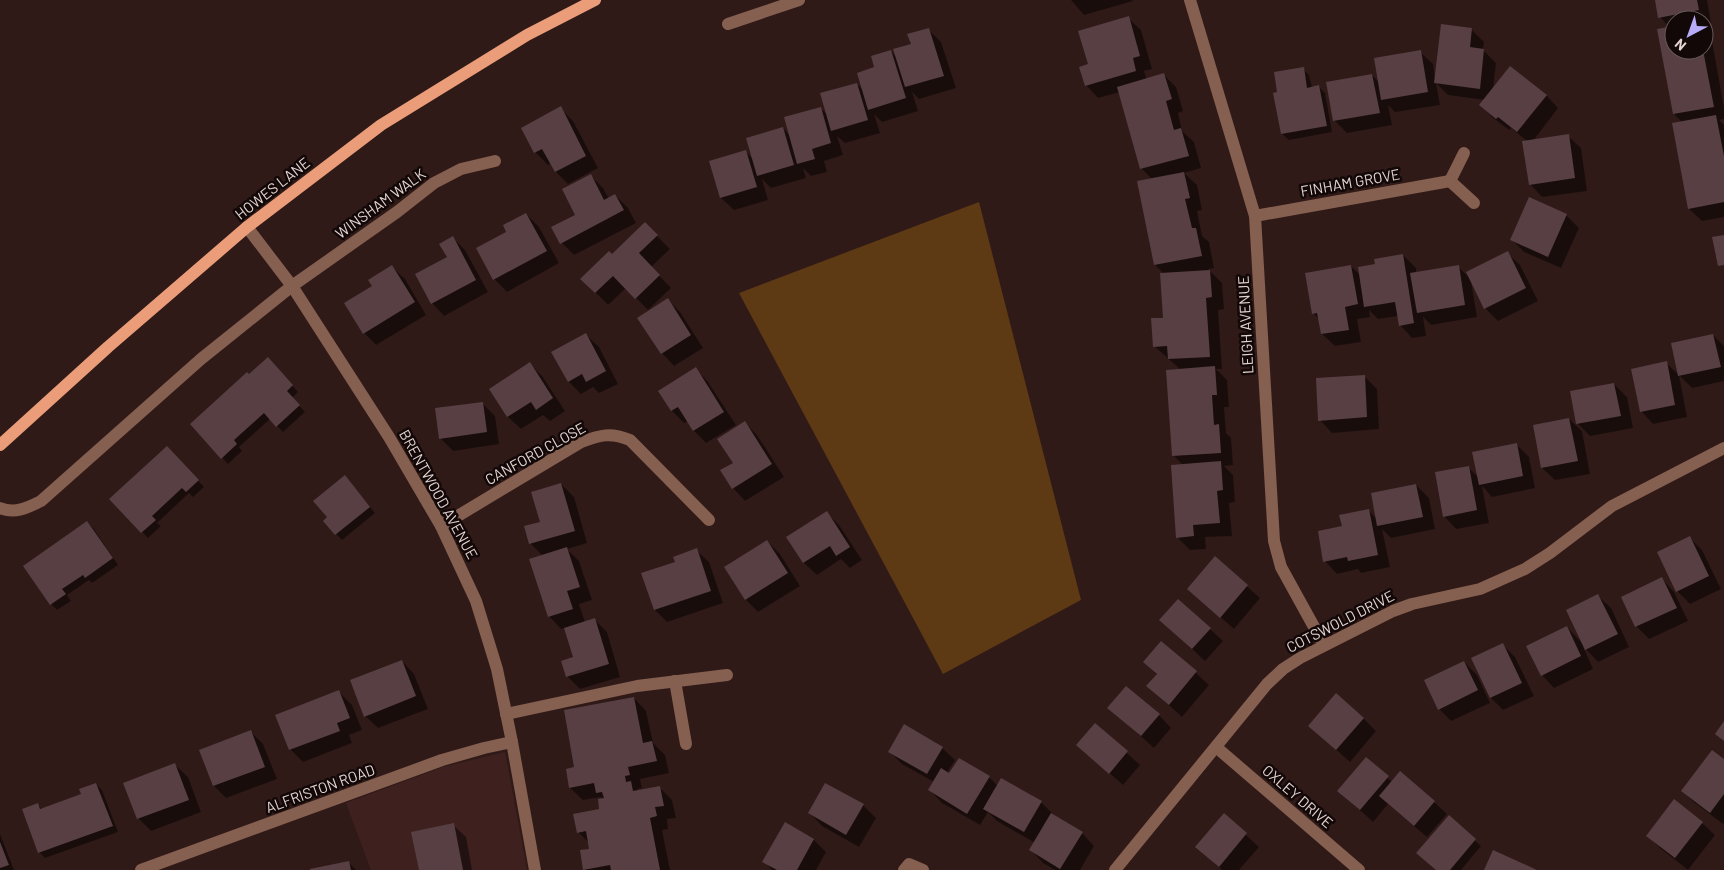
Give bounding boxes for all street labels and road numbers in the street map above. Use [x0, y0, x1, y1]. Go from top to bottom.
street label: HOWES LANE [231, 153, 313, 223]
street label: WINSHAM WALK [331, 164, 429, 242]
street label: FINHAM GROVE [1299, 164, 1401, 200]
street label: LEIGH AVENUE [1233, 275, 1257, 375]
street label: CANFORD CLOSE [482, 418, 588, 488]
street label: BRENTWOOD AVENUE [396, 426, 482, 562]
street label: COTSWOLD DRIVE [1283, 586, 1397, 656]
street label: ALFRISTON ROAD [263, 760, 377, 816]
street label: OXLEY DRIVE [1259, 761, 1337, 831]

